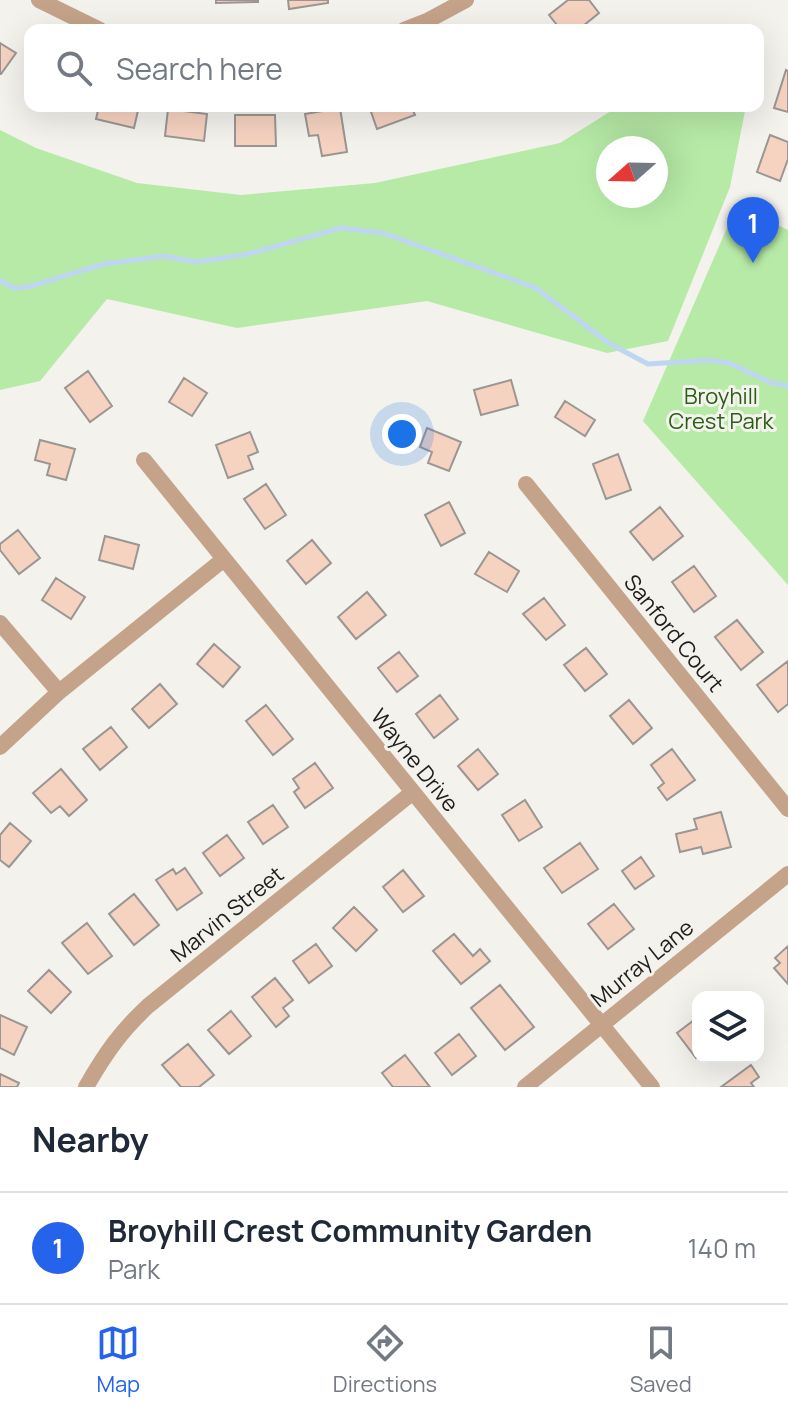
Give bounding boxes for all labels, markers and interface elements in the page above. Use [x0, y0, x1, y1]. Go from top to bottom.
search box [24, 24, 764, 112]
icon: search [52, 46, 96, 90]
text: Search here [116, 48, 283, 89]
north arrow [596, 136, 668, 208]
pin: 1 [727, 197, 779, 263]
park label: Broyhill Crest Park [669, 381, 775, 436]
your location [382, 414, 422, 454]
street label: Sanford Court [617, 568, 731, 698]
street label: Wayne Drive [364, 702, 466, 818]
street label: Marvin Street [164, 859, 290, 969]
street label: Murray Lane [584, 912, 700, 1014]
map controls [692, 991, 764, 1063]
button: layers [692, 991, 764, 1063]
text: Nearby [32, 1116, 148, 1162]
text: Broyhill Crest Community Garden [108, 1210, 592, 1251]
text: 1 [52, 1230, 64, 1266]
text: 140 m [687, 1230, 756, 1266]
text: Park [108, 1251, 160, 1287]
tab: Map [96, 1321, 140, 1399]
tab: Directions [333, 1321, 437, 1399]
tab: Saved [630, 1321, 692, 1399]

